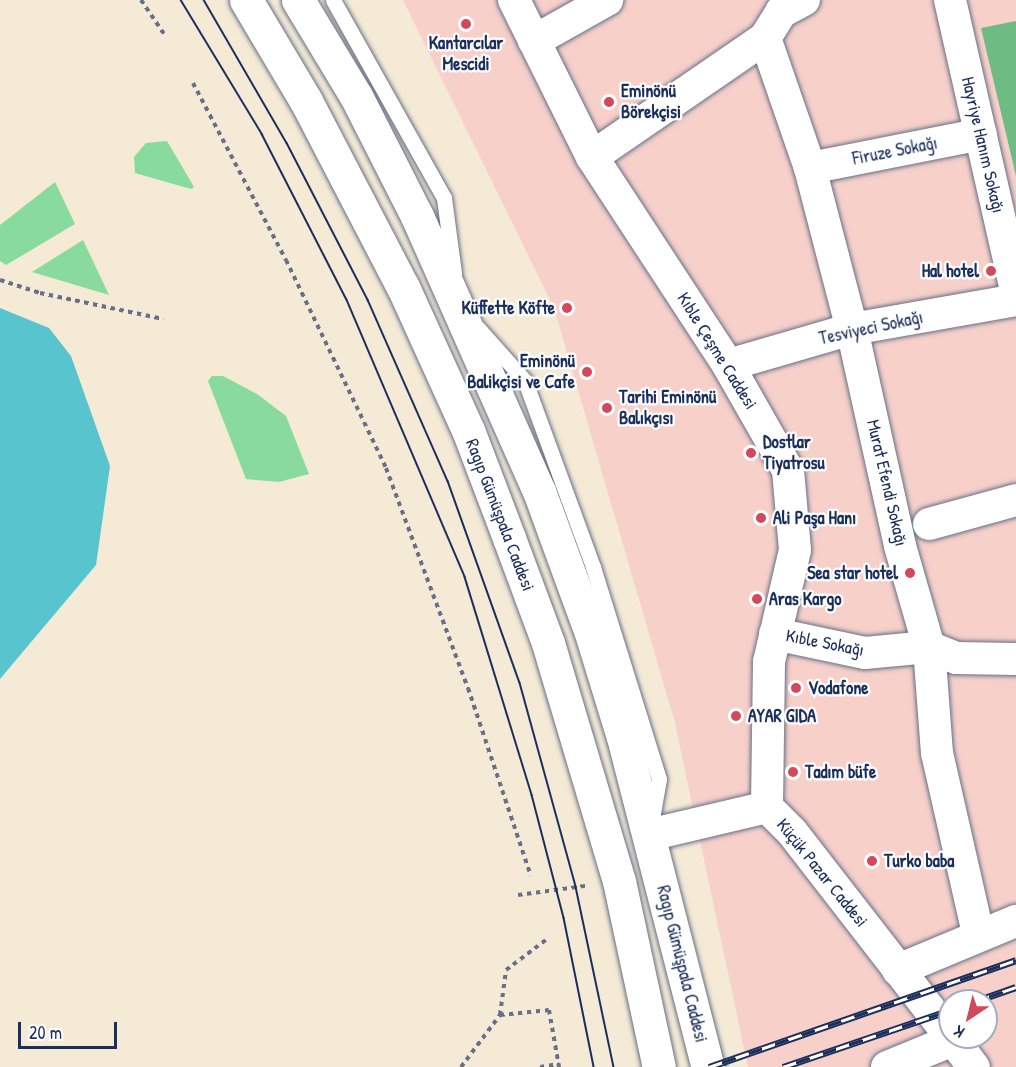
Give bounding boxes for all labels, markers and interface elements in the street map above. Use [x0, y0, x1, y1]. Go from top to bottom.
marker: Kantarcılar Mescidi [459, 17, 473, 31]
place label: Kantarcılar Mescidi [429, 33, 503, 76]
street label: Hayriye Hanım Sokağı [957, 75, 1009, 215]
place label: Eminönü Börekçisi [621, 81, 681, 124]
marker: Eminönü Börekçisi [602, 95, 616, 109]
street label: Firuze Sokağı [851, 132, 939, 170]
place label: Hal hotel [922, 260, 979, 282]
marker: Hal hotel [984, 264, 998, 278]
street label: Kıble Çeşme Caddesi [672, 289, 762, 413]
place label: Küffette Köfte [462, 297, 555, 319]
marker: Küffette Köfte [560, 301, 574, 315]
street label: Tesviyeci Sokağı [817, 306, 925, 350]
place label: Eminönü Balikçisi ve Cafe [467, 351, 575, 394]
marker: Eminönü Balikçisi ve Cafe [580, 365, 594, 379]
place label: Tarihi Eminönü Balıkçısı [619, 387, 716, 430]
marker: Tarihi Eminönü Balıkçısı [600, 401, 614, 415]
street label: Murat Efendi Sokağı [862, 418, 912, 548]
place label: Dostlar Tiyatrosu [763, 432, 825, 474]
street label: Ragıp Gümüşpala Caddesi [461, 436, 539, 594]
marker: Dostlar Tiyatrosu [744, 446, 758, 460]
place label: Ali Paşa Hanı [773, 507, 856, 529]
marker: Ali Paşa Hanı [754, 511, 768, 525]
place label: Sea star hotel [807, 562, 898, 584]
marker: Sea star hotel [903, 566, 917, 580]
place label: Aras Kargo [769, 588, 842, 610]
marker: Aras Kargo [750, 592, 764, 606]
street label: Kıble Sokağı [784, 625, 866, 661]
place label: Vodafone [808, 677, 868, 699]
marker: Vodafone [789, 681, 803, 695]
place label: AYAR GIDA [748, 705, 816, 727]
marker: AYAR GIDA [729, 709, 743, 723]
place label: Tadım büfe [805, 761, 876, 783]
marker: Tadım büfe [786, 765, 800, 779]
street label: Küçük Pazar Caddesi [772, 815, 872, 931]
place label: Turko baba [884, 850, 954, 872]
marker: Turko baba [865, 854, 879, 868]
street label: Ragıp Gümüşpala Caddesi [652, 883, 712, 1045]
north arrow [938, 989, 998, 1049]
scale bar [21, 1010, 120, 1048]
text: 20 m [29, 1020, 62, 1045]
text: K [949, 1021, 969, 1044]

